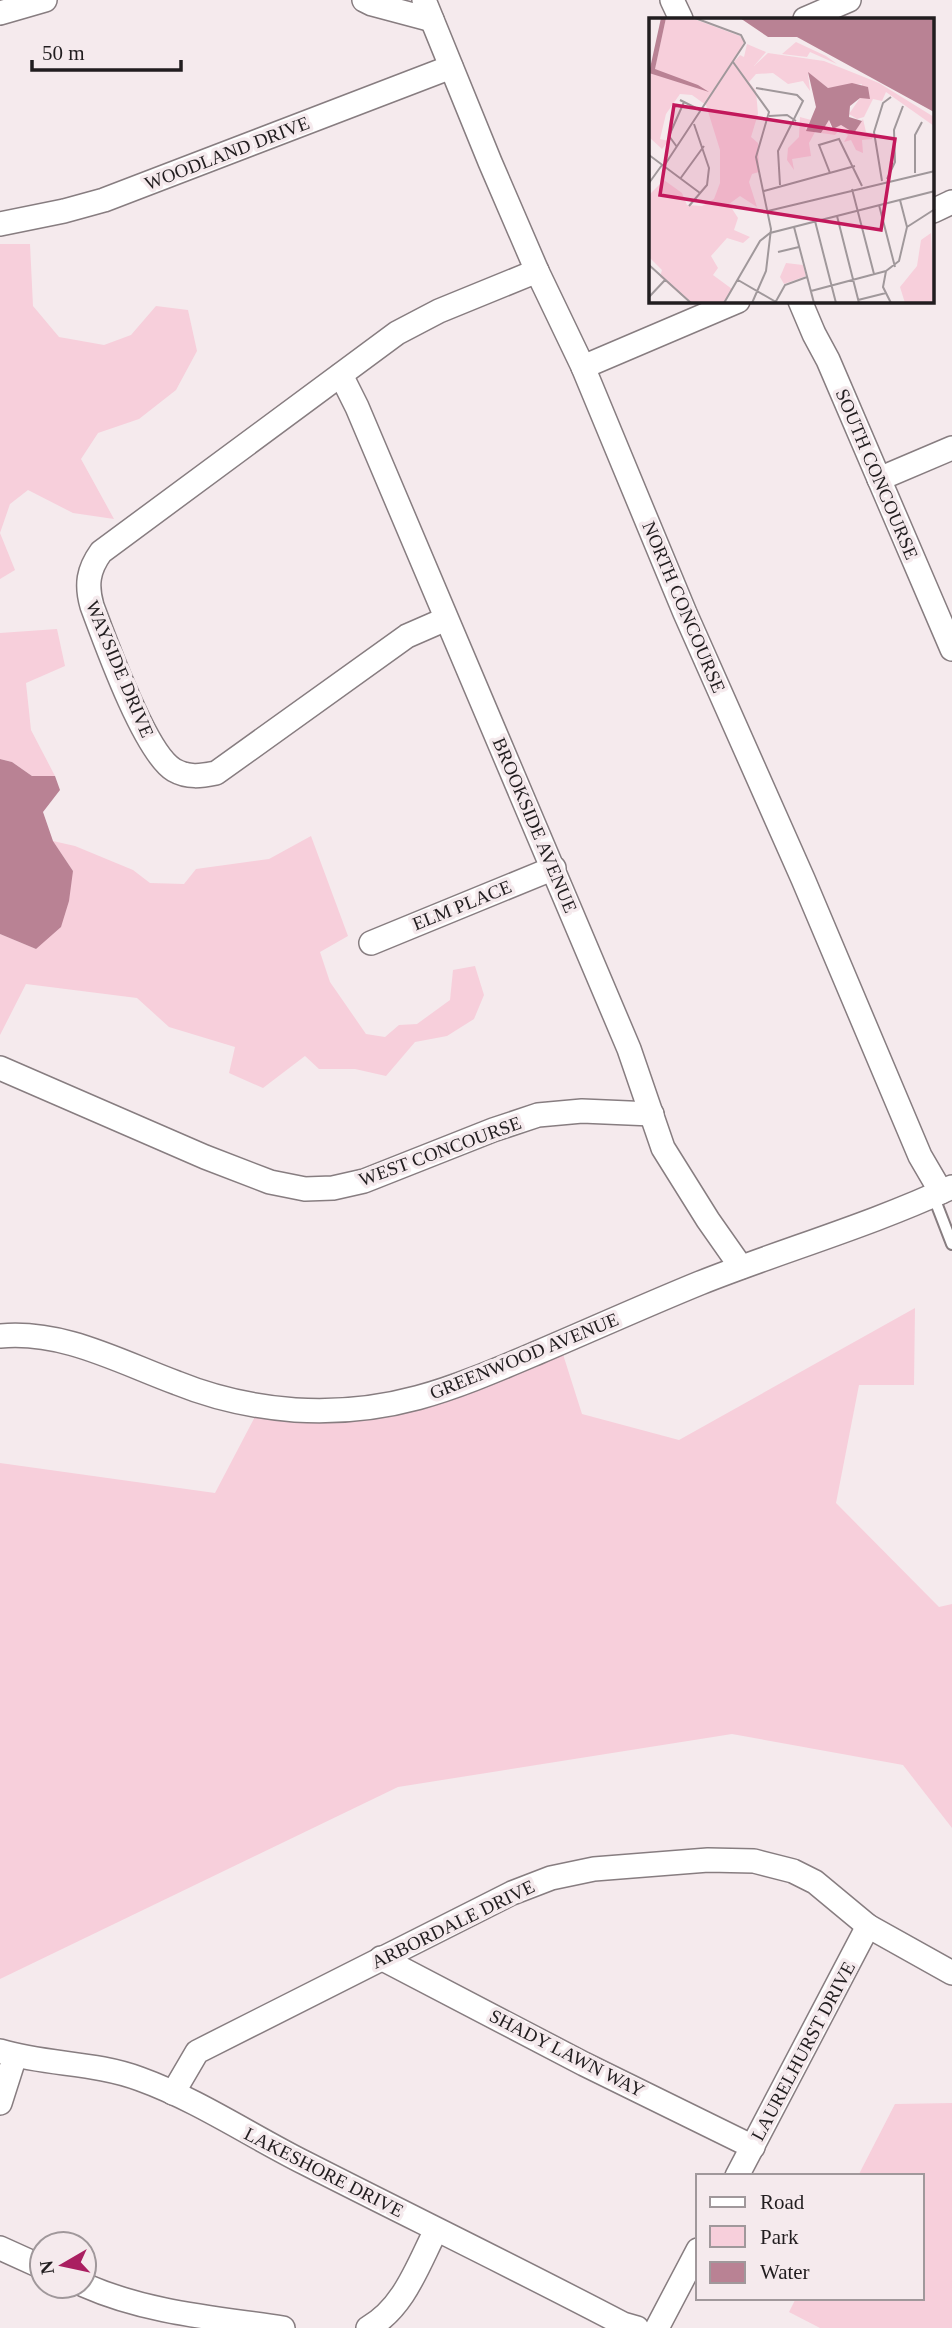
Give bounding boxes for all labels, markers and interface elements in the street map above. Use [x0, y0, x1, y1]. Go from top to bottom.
inset map [649, 18, 934, 303]
scale bar [32, 28, 180, 72]
text: 50 m [42, 41, 85, 65]
street label: WOODLAND DRIVE [142, 112, 312, 194]
street label: SOUTH CONCOURSE [832, 386, 922, 562]
street label: NORTH CONCOURSE [638, 518, 730, 696]
street label: WAYSIDE DRIVE [82, 597, 158, 741]
street label: BROOKSIDE AVENUE [489, 734, 581, 916]
street label: ELM PLACE [409, 876, 515, 934]
street label: WEST CONCOURSE [356, 1112, 524, 1190]
street label: GREENWOOD AVENUE [427, 1308, 621, 1404]
street label: ARBORDALE DRIVE [368, 1875, 538, 1973]
street label: LAURELHURST DRIVE [747, 1958, 859, 2144]
street label: SHADY LAWN WAY [486, 2005, 648, 2101]
street label: LAKESHORE DRIVE [241, 2123, 407, 2221]
legend [696, 2174, 924, 2300]
text: Road [760, 2190, 805, 2214]
text: Park [760, 2225, 799, 2249]
north arrow [28, 2230, 98, 2300]
text: N [35, 2259, 58, 2276]
text: Water [760, 2260, 810, 2284]

